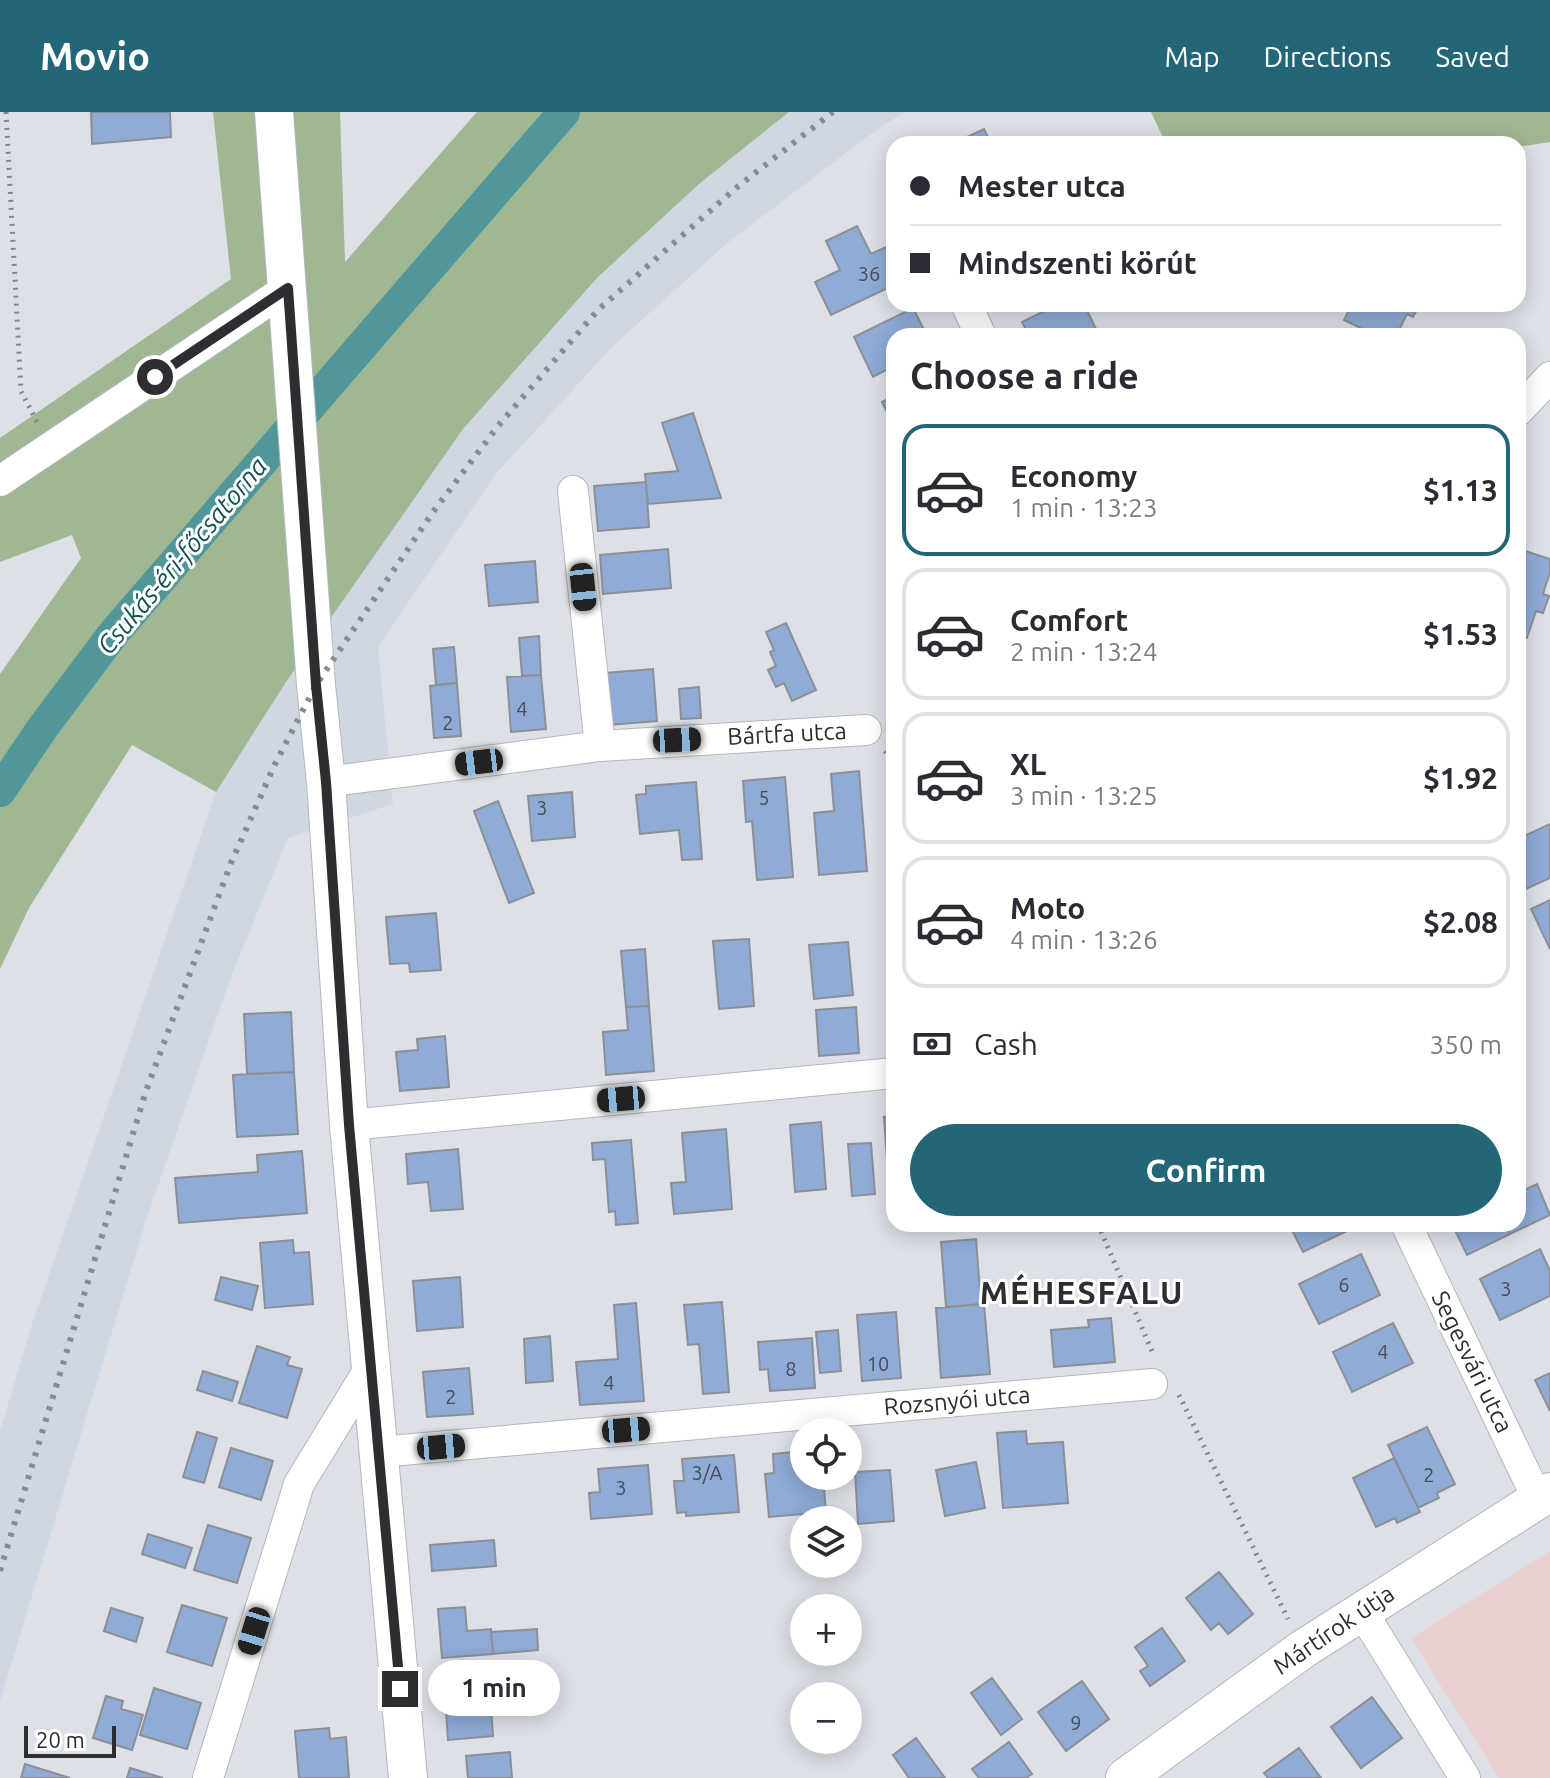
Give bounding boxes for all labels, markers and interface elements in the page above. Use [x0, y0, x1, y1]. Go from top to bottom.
text: Movio [40, 35, 150, 77]
text: Map [1164, 41, 1220, 72]
text: Directions [1264, 41, 1391, 72]
text: Saved [1435, 41, 1510, 72]
text: Mester utca [958, 169, 1126, 203]
text: Mindszenti körút [958, 246, 1197, 280]
house number: 36 [858, 262, 880, 285]
text: Choose a ride [910, 355, 1139, 396]
route start [137, 359, 173, 395]
water label: Csukás-éri-főcsatorna [91, 452, 272, 660]
icon: car [914, 454, 986, 526]
text: Economy [1010, 459, 1137, 493]
text: $1.13 [1423, 473, 1498, 507]
text: 1 min · 13:23 [1010, 493, 1158, 522]
car [569, 562, 597, 612]
icon: car [914, 598, 986, 670]
text: Comfort [1010, 603, 1128, 637]
text: $1.53 [1423, 617, 1498, 651]
text: 2 min · 13:24 [1010, 637, 1158, 666]
house number: 4 [516, 697, 528, 720]
house number: 2 [442, 711, 454, 734]
street label: Bártfa utca [727, 717, 847, 750]
car [652, 727, 702, 753]
icon: car [914, 742, 986, 814]
car [454, 747, 504, 777]
text: XL [1010, 747, 1046, 781]
text: $1.92 [1423, 761, 1498, 795]
text: 3 min · 13:25 [1010, 781, 1158, 810]
house number: 5 [758, 786, 770, 809]
house number: 3 [536, 796, 548, 819]
icon: car [914, 886, 986, 958]
text: Moto [1010, 891, 1085, 925]
text: $2.08 [1423, 905, 1498, 939]
text: 4 min · 13:26 [1010, 925, 1158, 954]
icon: cash [910, 1022, 954, 1066]
text: Cash [974, 1027, 1038, 1061]
text: 350 m [1430, 1030, 1502, 1059]
car [596, 1085, 646, 1113]
button: Confirm [910, 1124, 1502, 1216]
district label: MÉHESFALU [980, 1273, 1184, 1310]
house number: 6 [1338, 1273, 1350, 1296]
house number: 3 [1500, 1277, 1512, 1300]
street label: Segesvári utca [1427, 1287, 1518, 1437]
house number: 4 [1377, 1340, 1389, 1363]
house number: 10 [867, 1352, 889, 1375]
house number: 8 [785, 1357, 797, 1380]
house number: 4 [603, 1371, 615, 1394]
street label: Rozsnyói utca [883, 1381, 1031, 1420]
house number: 2 [445, 1385, 457, 1408]
car [601, 1416, 651, 1444]
map controls [790, 1418, 862, 1754]
button: locate [790, 1418, 862, 1490]
car [416, 1433, 466, 1461]
house number: 3/A [692, 1461, 722, 1484]
house number: 2 [1423, 1463, 1435, 1486]
house number: 3 [615, 1476, 627, 1499]
button: layers [790, 1506, 862, 1578]
street label: Mártírok útja [1268, 1579, 1399, 1680]
button: + [790, 1594, 862, 1666]
car [236, 1605, 272, 1657]
callout: 1 min [428, 1661, 560, 1717]
route end [382, 1671, 418, 1707]
text: 1 min [461, 1673, 527, 1702]
button: − [790, 1682, 862, 1754]
house number: 9 [1070, 1711, 1082, 1734]
scale bar [24, 1722, 116, 1758]
text: 20 m [36, 1727, 85, 1752]

